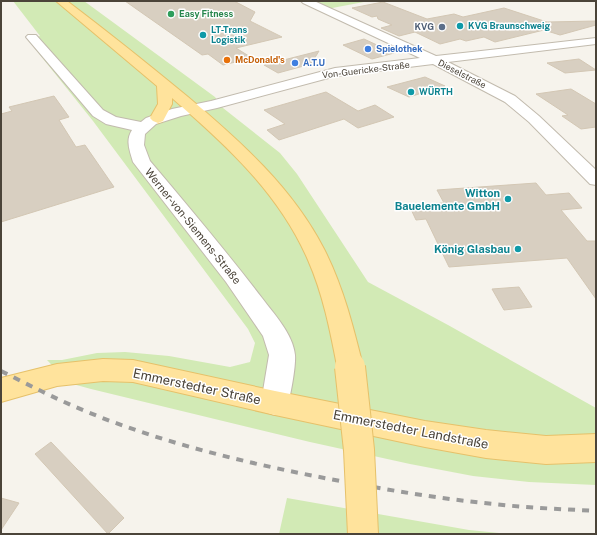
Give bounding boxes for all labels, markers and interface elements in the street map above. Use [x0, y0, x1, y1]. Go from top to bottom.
place label: Easy Fitness [179, 8, 233, 19]
marker: Easy Fitness [166, 9, 176, 19]
place label: KVG Braunschweig [468, 20, 550, 31]
place label: KVG [414, 21, 434, 32]
marker: KVG Braunschweig [455, 21, 465, 31]
marker: KVG [437, 22, 447, 32]
place label: LT-Trans Logistik [211, 24, 247, 45]
marker: LT-Trans Logistik [198, 30, 208, 40]
place label: Spielothek [376, 43, 423, 54]
marker: Spielothek [363, 44, 373, 54]
place label: McDonald's [235, 54, 285, 65]
marker: McDonald's [222, 55, 232, 65]
place label: A.T.U [303, 57, 325, 68]
street label: Dieselstraße [436, 57, 488, 90]
marker: A.T.U [290, 58, 300, 68]
street label: Von-Guericke-Straße [322, 59, 410, 80]
place label: WÜRTH [419, 86, 453, 97]
marker: WÜRTH [406, 87, 416, 97]
street label: Werner-von-Siemens-Straße [143, 166, 243, 286]
place label: Witton Bauelemente GmbH [395, 187, 500, 212]
marker: Witton Bauelemente GmbH [503, 194, 513, 204]
place label: König Glasbau [434, 243, 510, 255]
marker: König Glasbau [513, 244, 523, 254]
street label: Emmerstedter Straße [132, 366, 262, 407]
street label: Emmerstedter Landstraße [332, 407, 490, 452]

